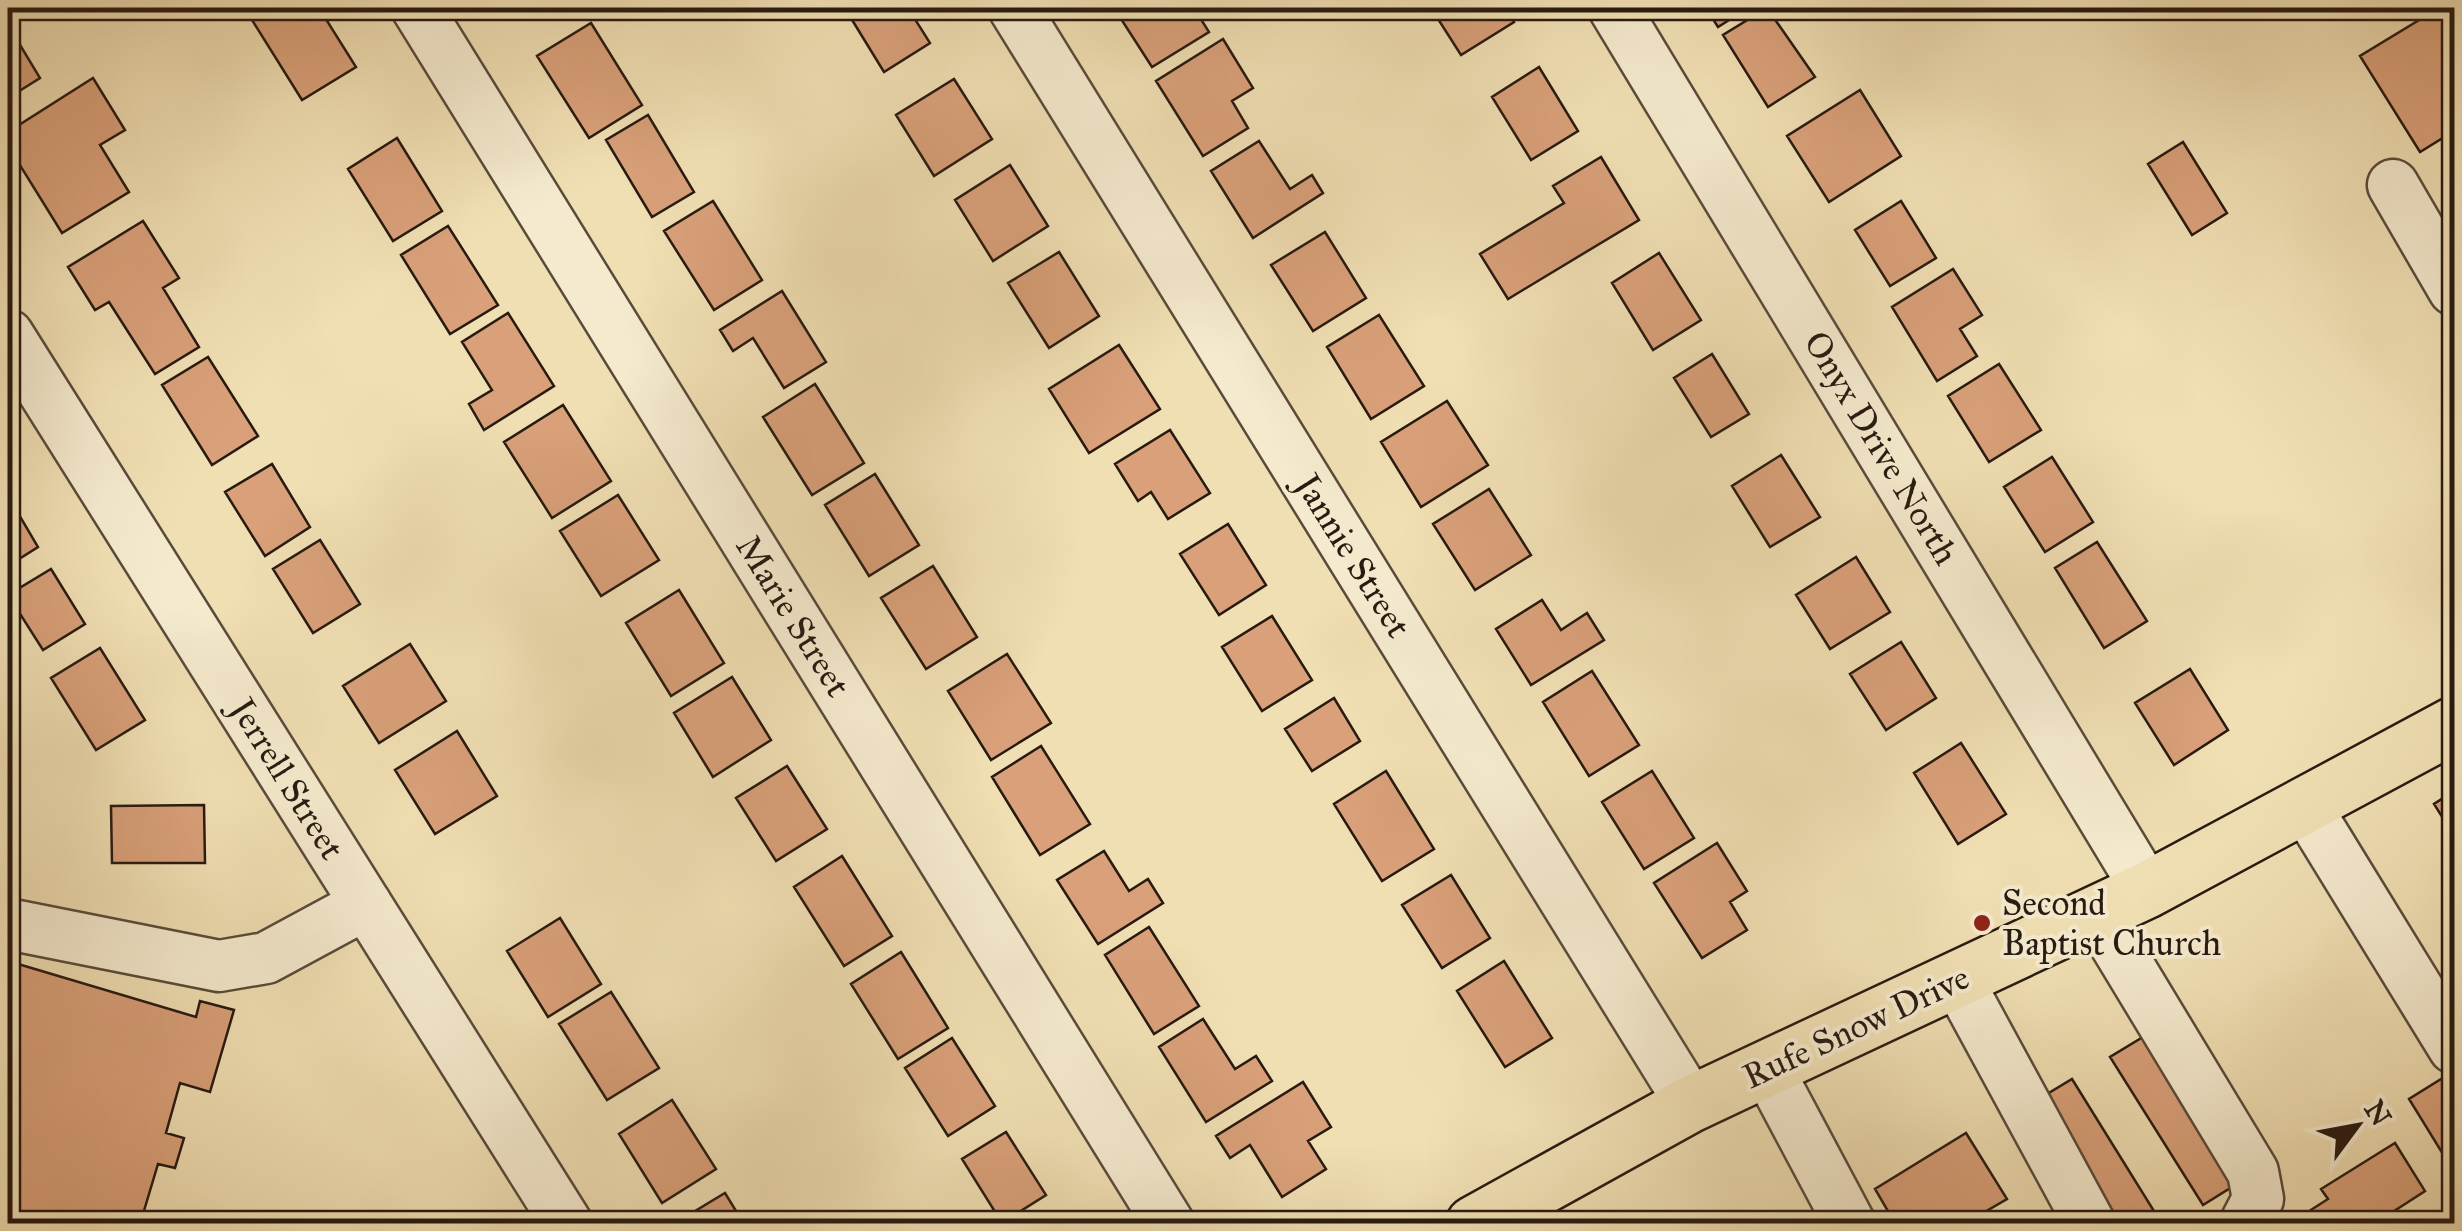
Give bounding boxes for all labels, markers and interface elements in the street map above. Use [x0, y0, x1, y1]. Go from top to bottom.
street label: Onyx Drive North [1794, 323, 1968, 573]
street label: Jannie Street [1284, 463, 1420, 646]
street label: Marie Street [726, 527, 860, 705]
street label: Jerrell Street [218, 687, 353, 868]
place label: Second Baptist Church [2002, 882, 2221, 965]
marker: Second Baptist Church [1971, 912, 1993, 934]
street label: Rufe Snow Drive [1736, 956, 1976, 1098]
north arrow [2307, 1076, 2407, 1176]
text: N [2357, 1094, 2399, 1133]

